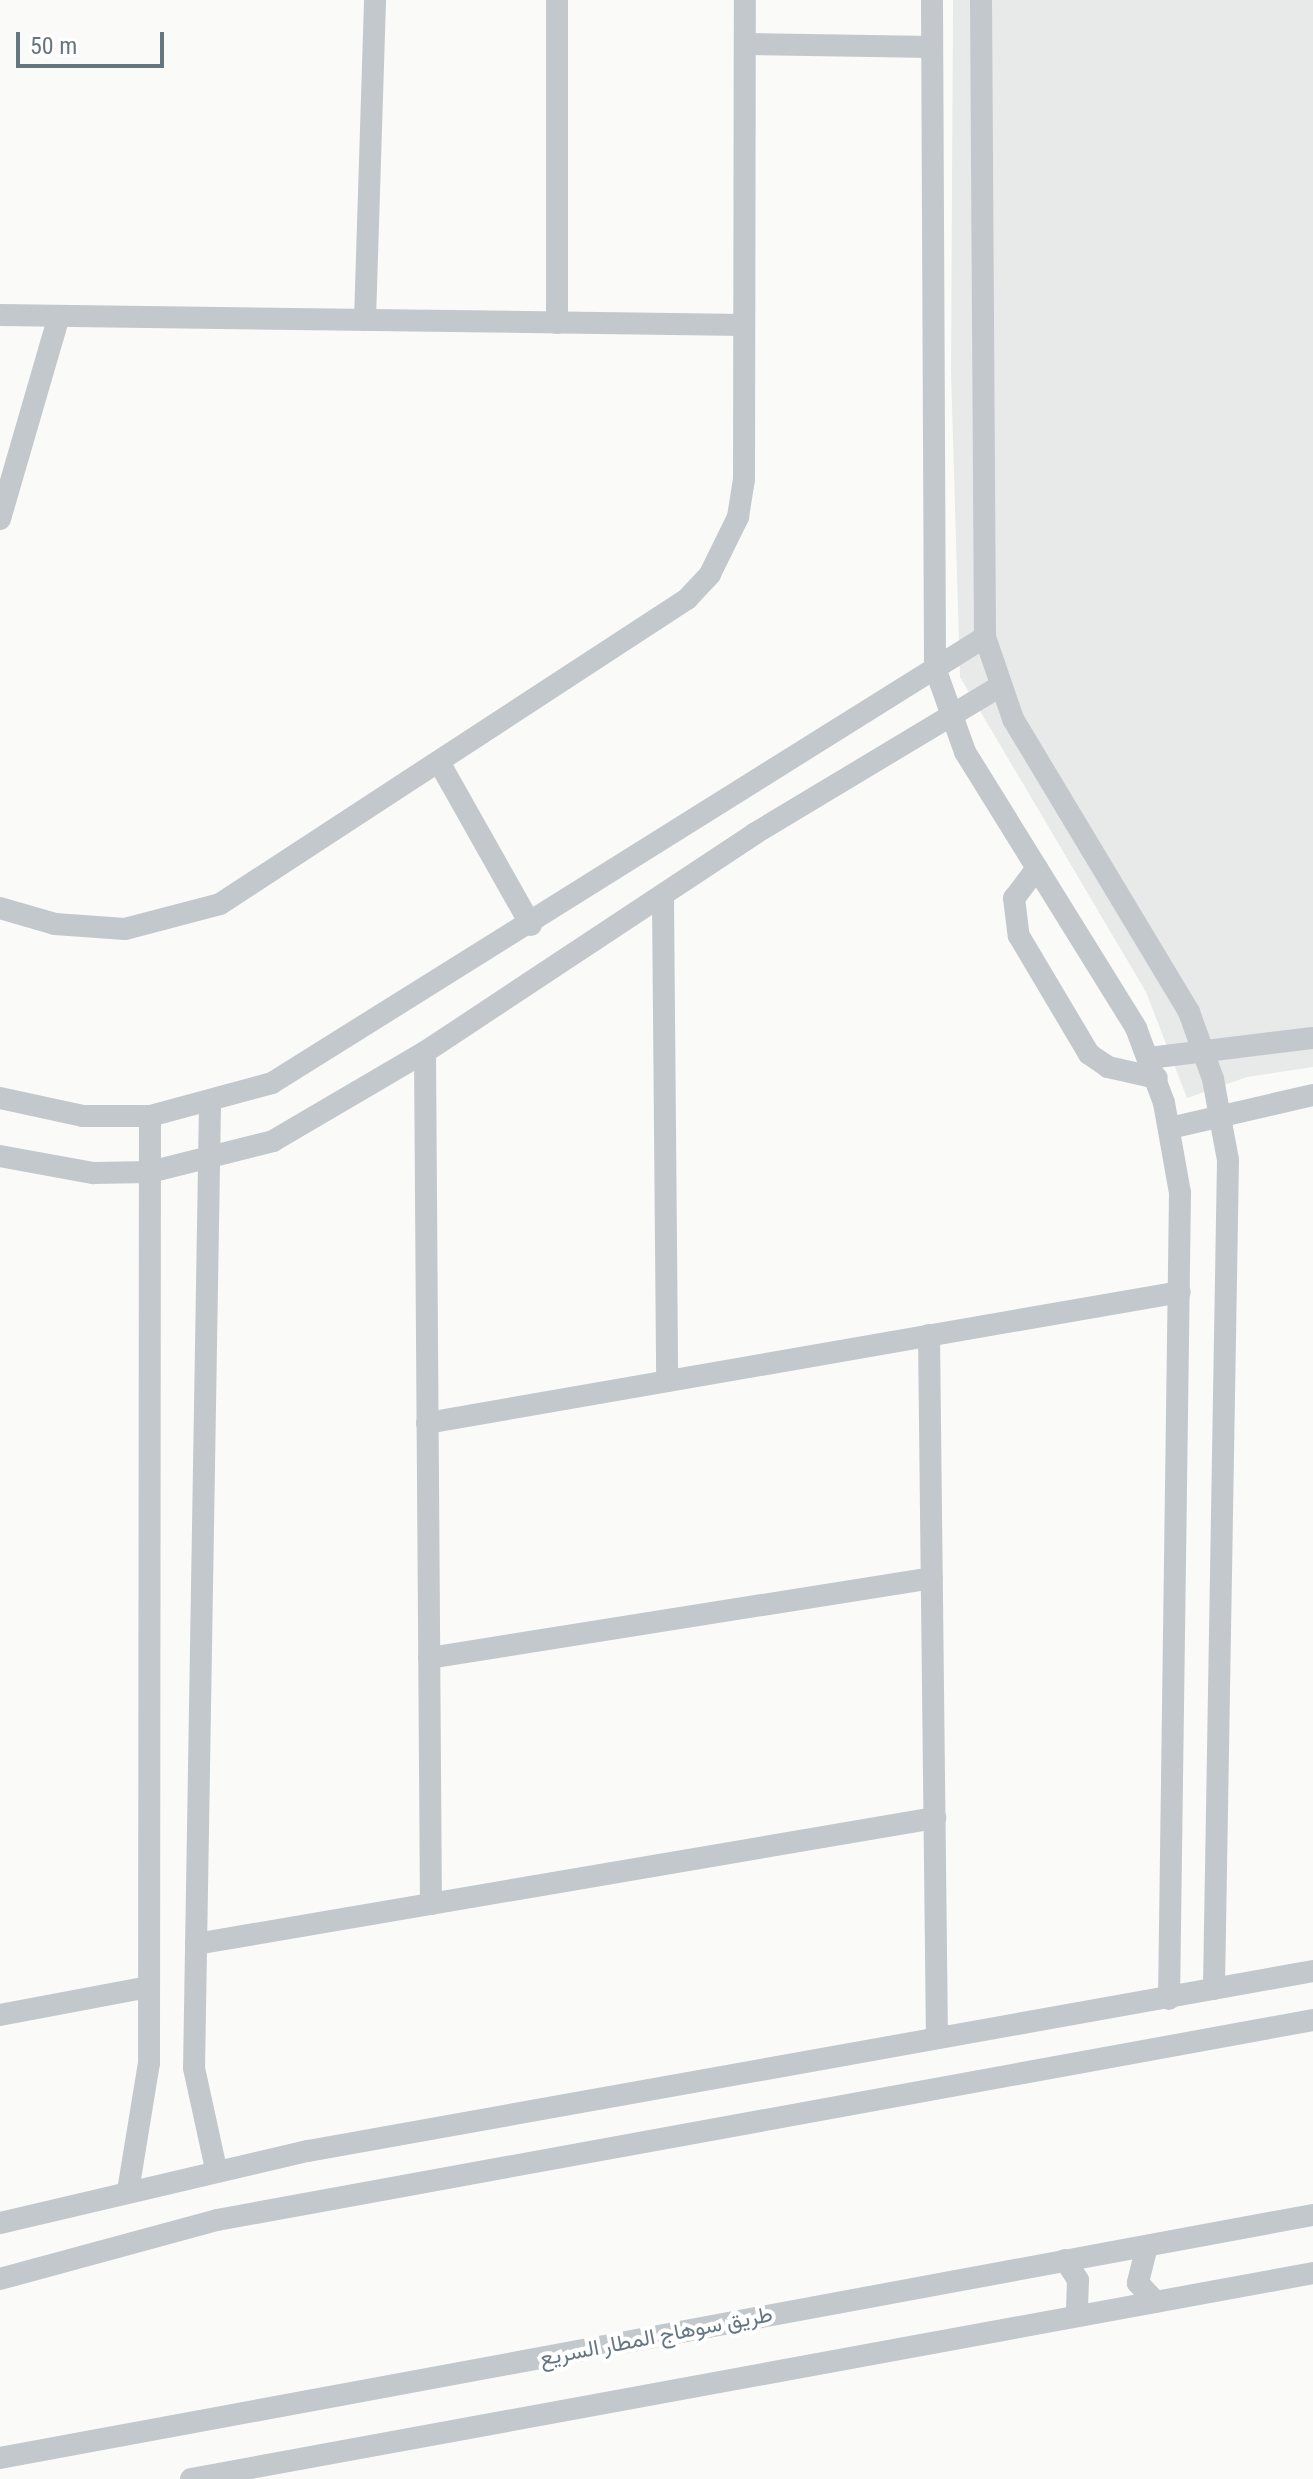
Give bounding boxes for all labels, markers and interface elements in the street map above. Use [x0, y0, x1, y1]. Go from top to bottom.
scale bar [20, 16, 168, 66]
text: 50 m [30, 32, 77, 60]
street label: طريق سوهاج المطار السريع [537, 2300, 775, 2372]

